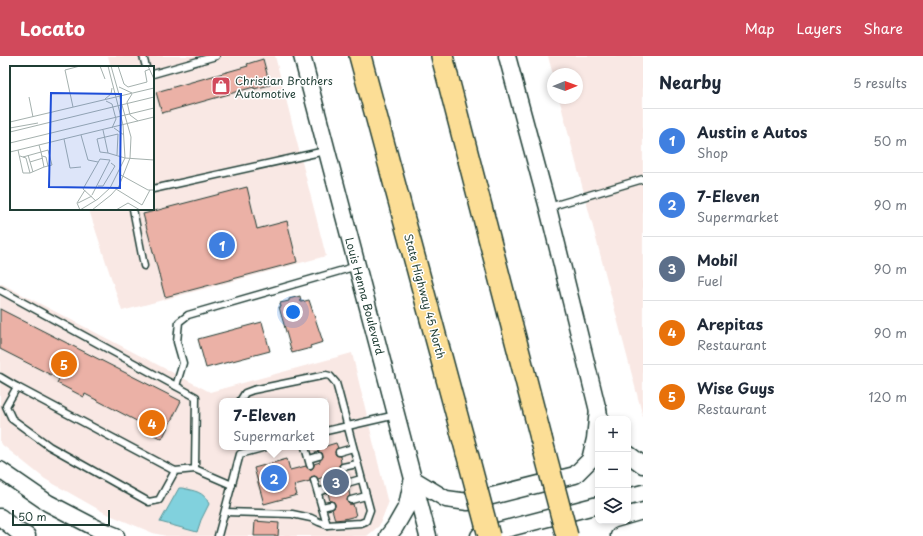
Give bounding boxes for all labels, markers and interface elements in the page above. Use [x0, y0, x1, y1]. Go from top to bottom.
text: Locato [20, 14, 85, 42]
text: Map [745, 18, 775, 39]
text: Layers [797, 18, 842, 39]
text: Share [864, 18, 903, 39]
inset map [10, 66, 154, 210]
north arrow [547, 68, 583, 104]
text: Nearby [659, 69, 721, 95]
place label: Christian Brothers Automotive [235, 72, 333, 102]
text: 5 results [853, 73, 907, 92]
shop icon: Christian Brothers Automotive [210, 75, 232, 97]
text: Austin e Autos [697, 120, 807, 143]
text: 1 [669, 131, 675, 150]
text: 50 m [873, 131, 907, 150]
text: Shop [697, 143, 728, 162]
text: 7-Eleven [697, 184, 760, 207]
text: 2 [667, 195, 677, 214]
text: 90 m [874, 195, 907, 214]
text: Supermarket [697, 207, 779, 226]
pin: 1 [209, 230, 235, 260]
street label: State Highway 45 North [400, 232, 450, 360]
street label: Louis Henna Boulevard [341, 235, 389, 357]
text: Mobil [697, 248, 738, 271]
text: 3 [668, 259, 676, 278]
text: 90 m [874, 259, 907, 278]
text: Fuel [697, 271, 723, 290]
your location [283, 302, 303, 322]
text: Arepitas [697, 312, 763, 335]
text: 4 [668, 323, 676, 342]
text: 90 m [874, 323, 907, 342]
text: Restaurant [697, 335, 767, 354]
pin: 5 [51, 349, 77, 379]
text: Wise Guys [697, 376, 775, 399]
text: 5 [668, 387, 676, 406]
text: 120 m [868, 387, 907, 406]
popup [219, 398, 329, 450]
text: Restaurant [697, 399, 767, 418]
text: 7-Eleven [233, 403, 296, 426]
pin: 4 [139, 408, 165, 438]
map controls [595, 416, 631, 524]
button: + [595, 416, 631, 452]
text: Supermarket [233, 426, 315, 445]
button: − [595, 452, 631, 488]
pin: 2 [261, 463, 287, 493]
pin: 3 [323, 467, 349, 497]
button: layers [595, 488, 631, 524]
scale bar [12, 508, 110, 527]
text: 50 m [18, 508, 47, 525]

